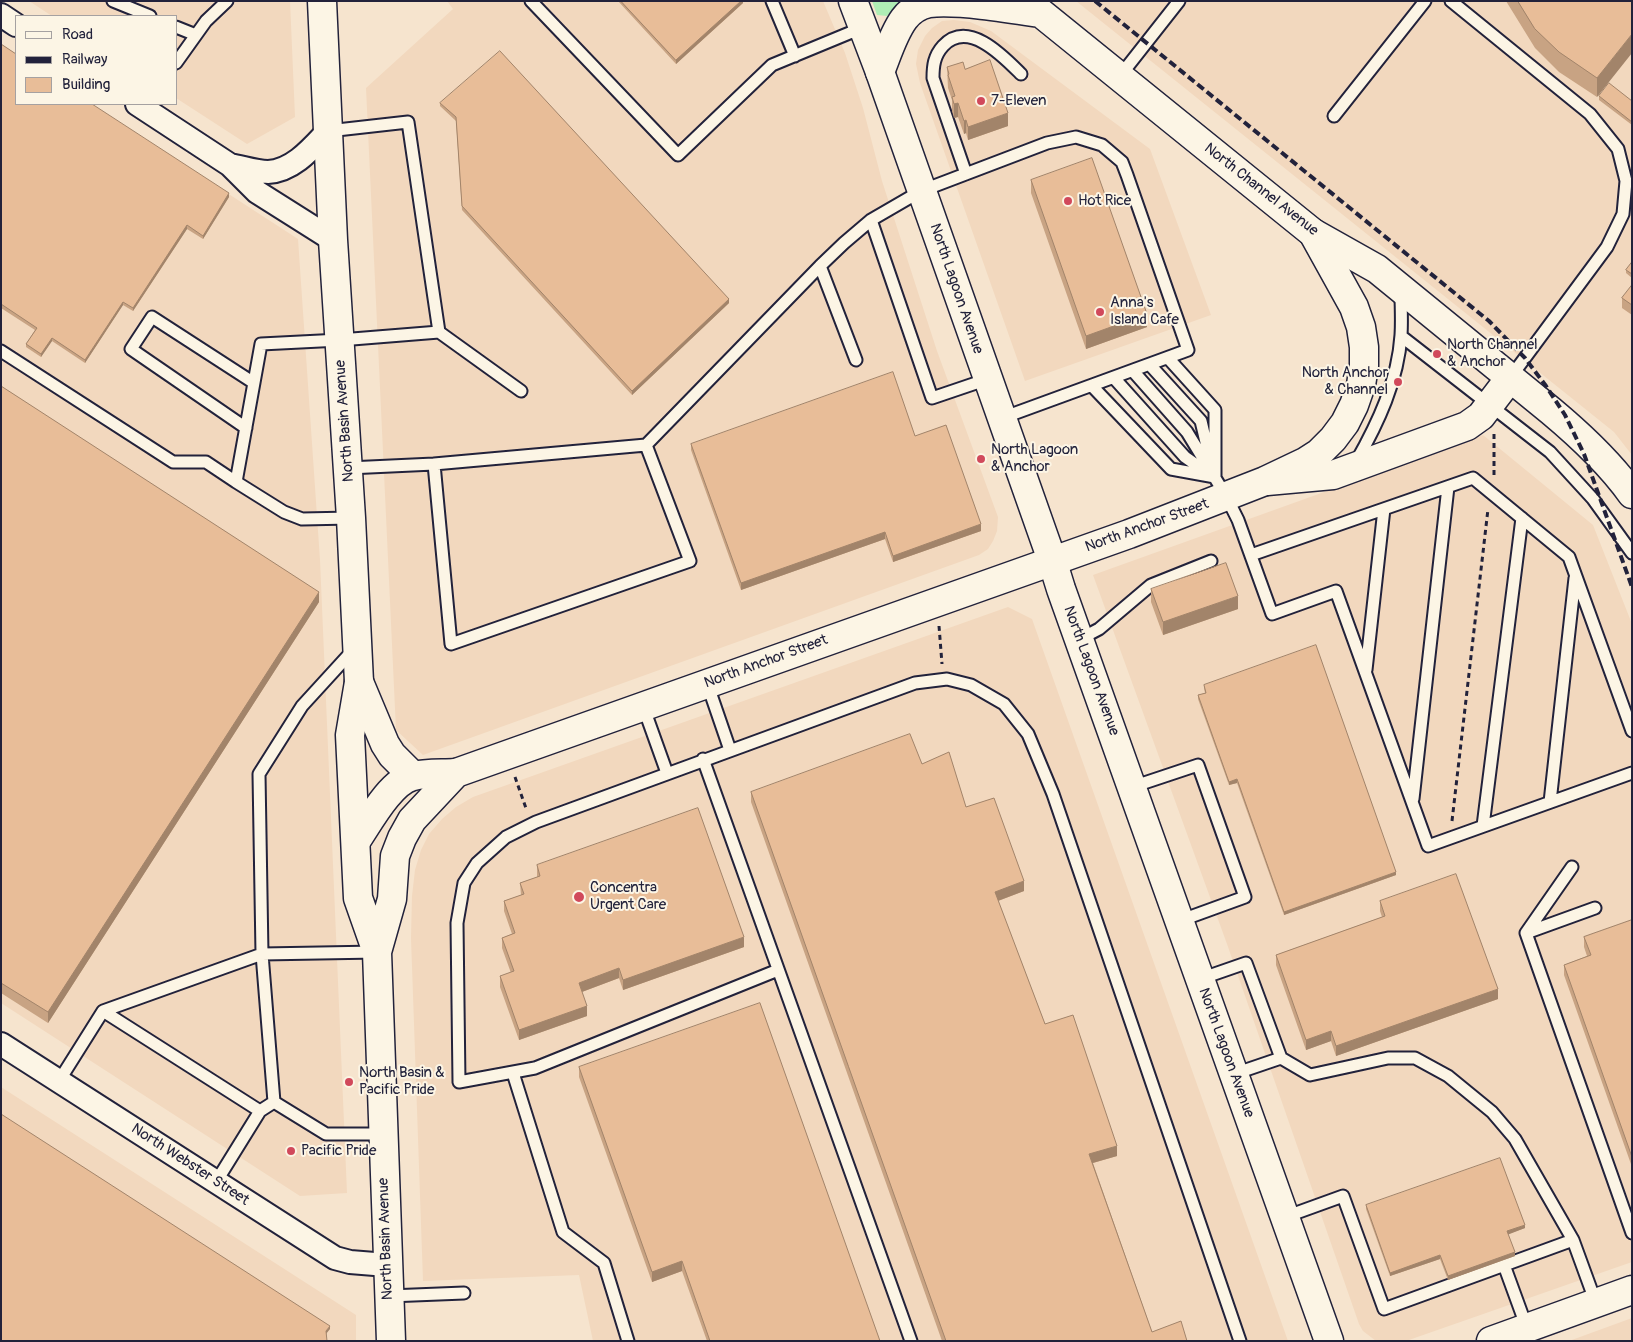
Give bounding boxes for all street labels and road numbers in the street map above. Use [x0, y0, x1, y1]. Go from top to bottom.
street label: North Channel Avenue [1200, 140, 1322, 240]
street label: North Lagoon Avenue [925, 221, 987, 357]
street label: North Basin Avenue [332, 359, 358, 483]
street label: North Anchor Street [1083, 495, 1211, 557]
street label: North Lagoon Avenue [1059, 604, 1123, 738]
street label: North Anchor Street [702, 631, 830, 693]
street label: North Lagoon Avenue [1194, 986, 1258, 1120]
street label: North Webster Street [128, 1120, 252, 1210]
street label: North Basin Avenue [375, 1178, 397, 1300]

